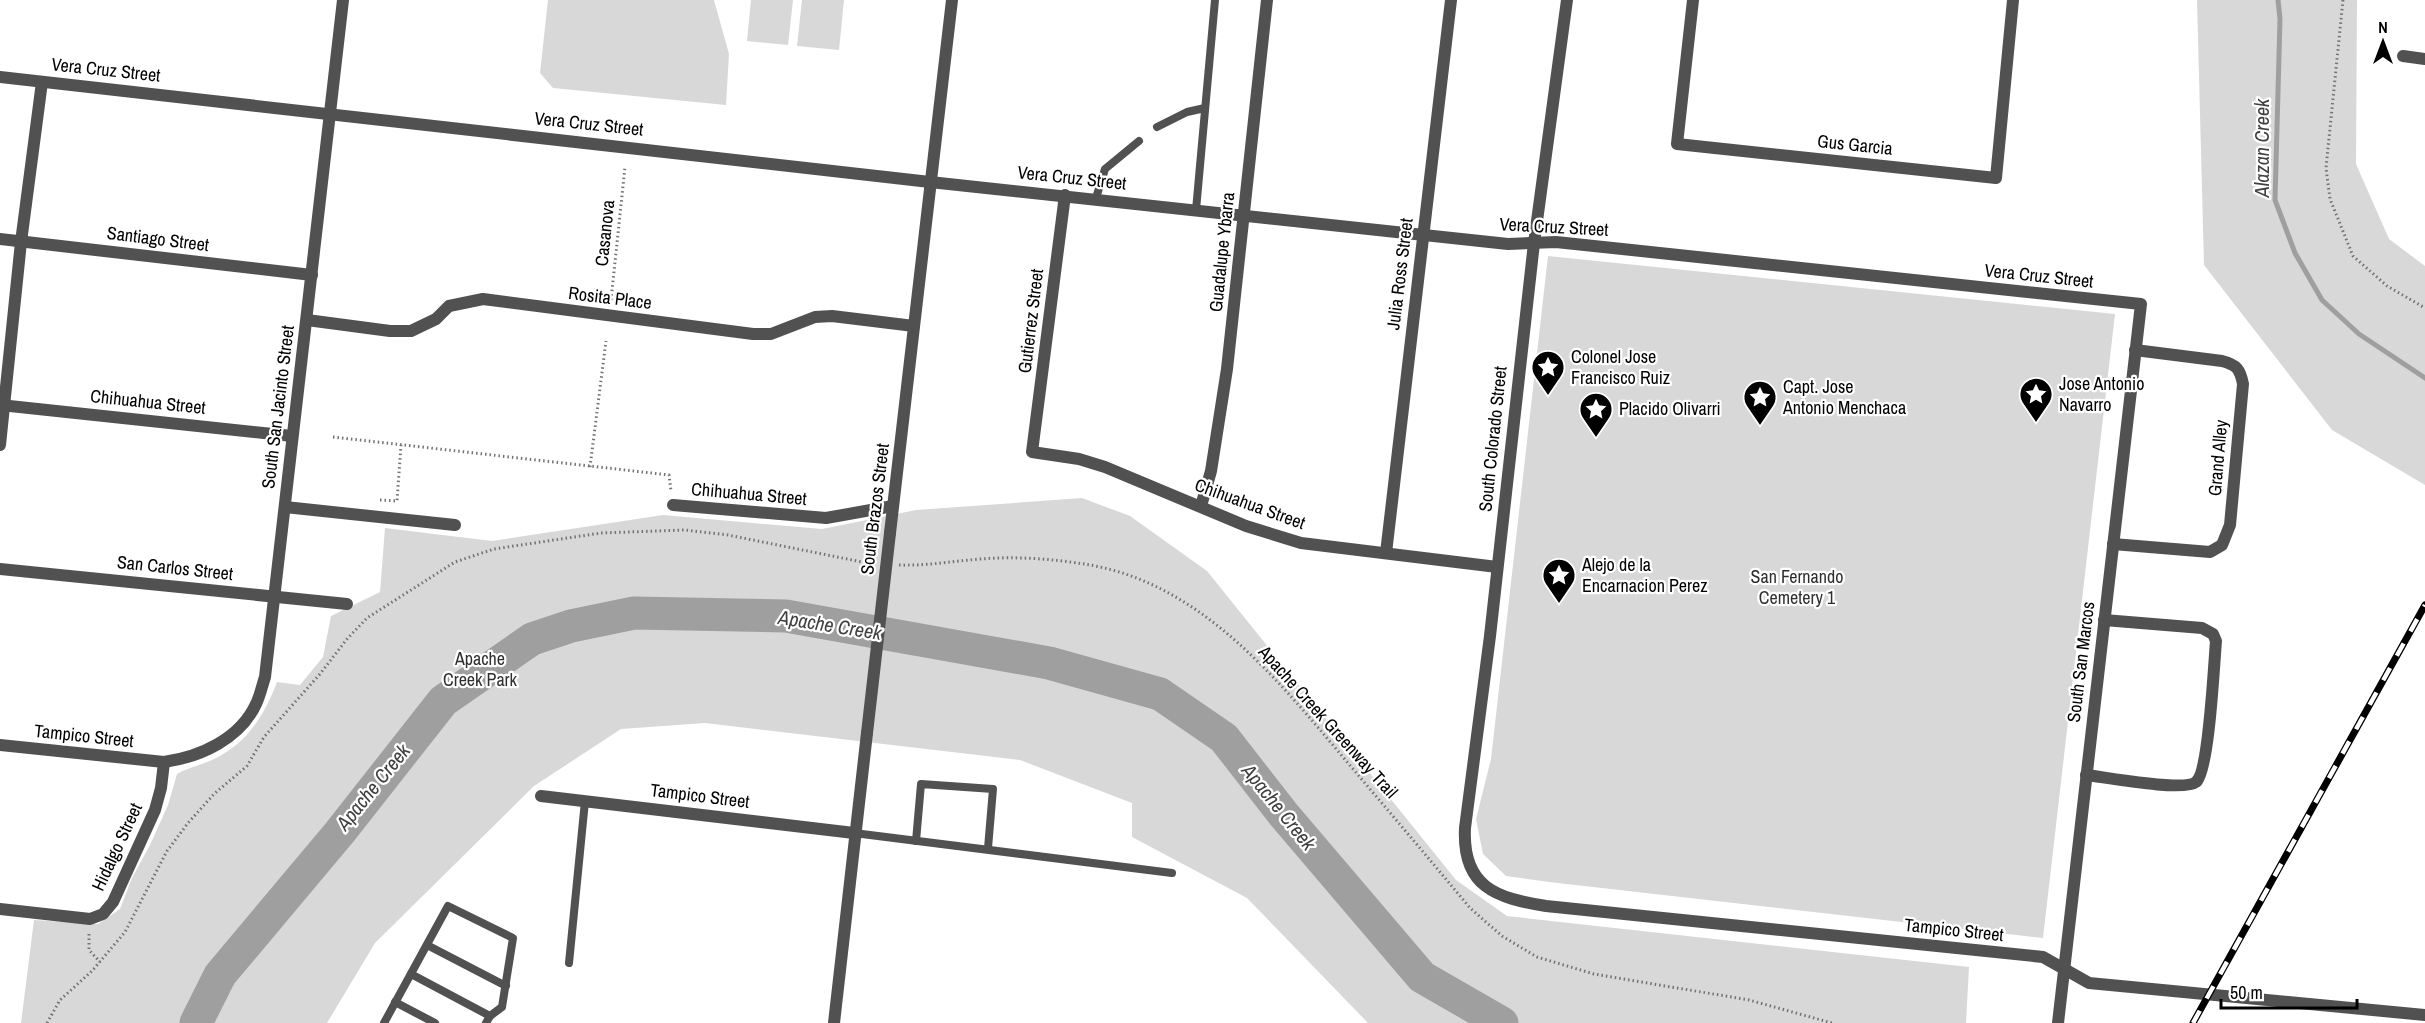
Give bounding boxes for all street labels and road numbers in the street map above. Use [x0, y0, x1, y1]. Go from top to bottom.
street label: Vera Cruz Street [50, 51, 162, 88]
street label: Vera Cruz Street [533, 105, 645, 142]
street label: Gus Garcia [1816, 128, 1894, 161]
street label: Vera Cruz Street [1016, 159, 1128, 196]
street label: Guadalupe Ybarra [1203, 191, 1240, 313]
street label: Casanova [589, 199, 620, 267]
street label: Vera Cruz Street [1499, 211, 1609, 242]
street label: Julia Ross Street [1380, 217, 1419, 331]
street label: Santiago Street [106, 220, 210, 257]
street label: Vera Cruz Street [1983, 257, 2095, 294]
street label: Gutierrez Street [1012, 267, 1049, 375]
street label: Rosita Place [567, 280, 653, 315]
street label: South San Jacinto Street [255, 324, 300, 490]
street label: South Colorado Street [1472, 365, 1513, 513]
street label: Chihuahua Street [89, 383, 207, 420]
street label: Grand Alley [2202, 418, 2233, 497]
street label: South Brazos Street [854, 442, 895, 576]
street label: Chihuahua Street [1192, 472, 1309, 535]
street label: Chihuahua Street [690, 476, 808, 511]
street label: San Carlos Street [116, 549, 234, 586]
street label: South San Marcos [2061, 600, 2100, 724]
street label: Apache Creek Greenway Trail [1252, 639, 1404, 804]
street label: Tampico Street [33, 718, 135, 753]
street label: Tampico Street [649, 777, 751, 814]
street label: Hidalgo Street [85, 799, 148, 895]
street label: Tampico Street [1903, 912, 2005, 947]

